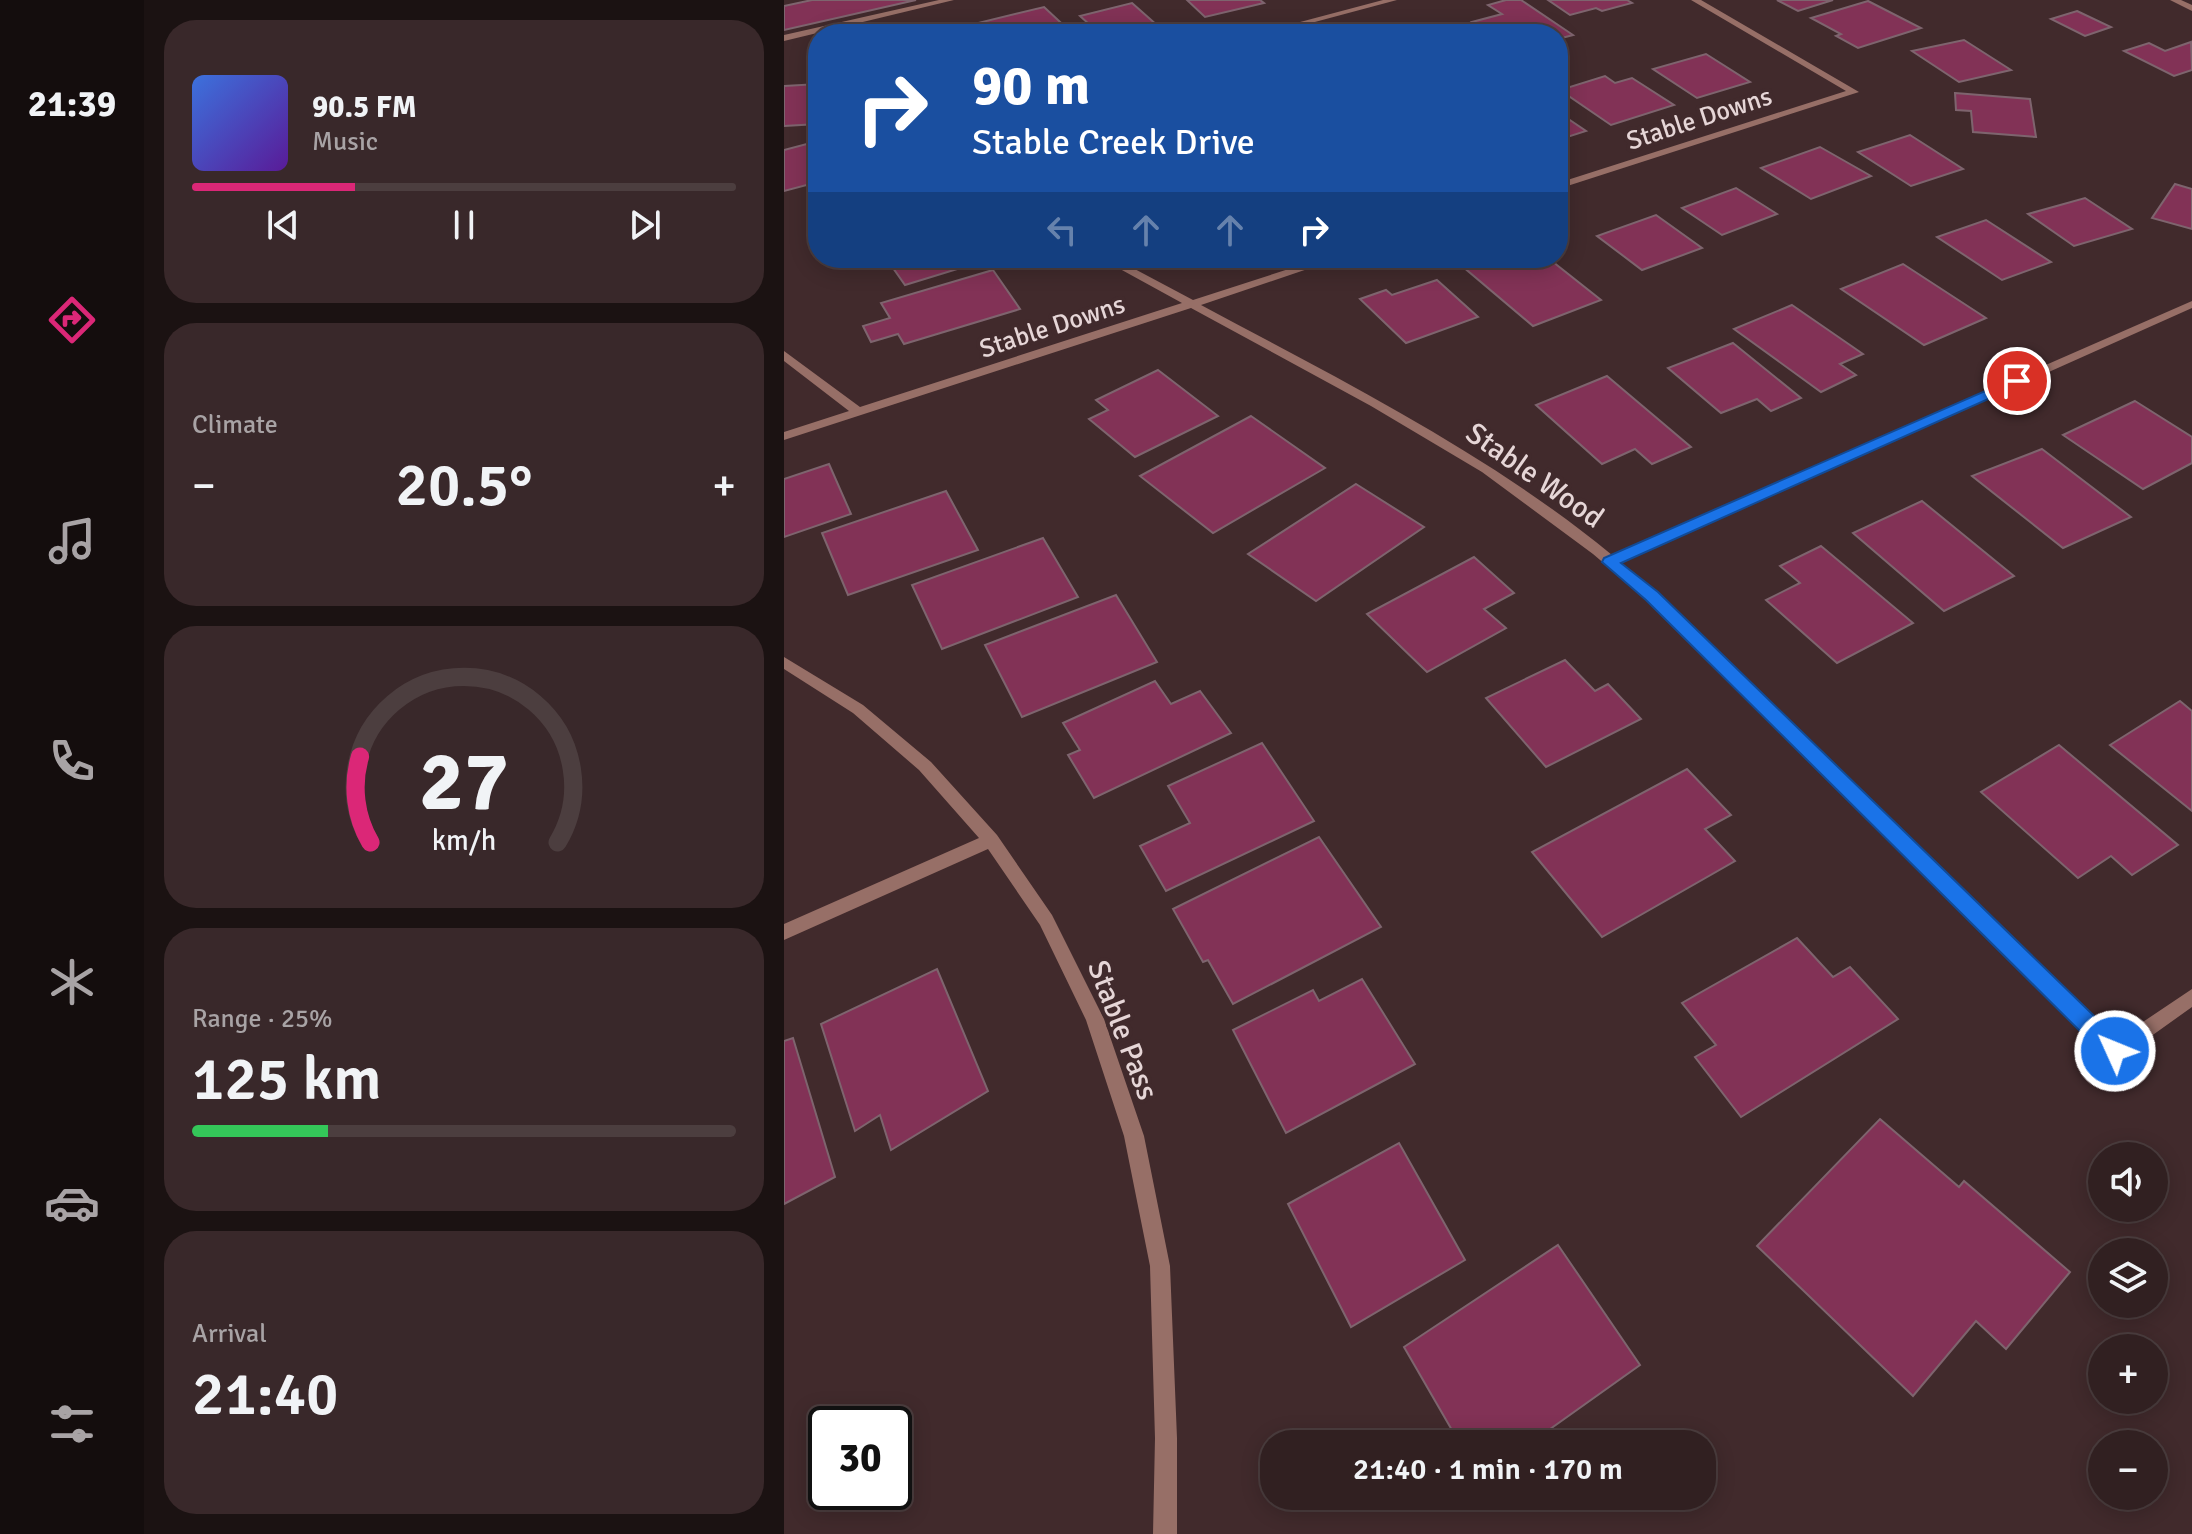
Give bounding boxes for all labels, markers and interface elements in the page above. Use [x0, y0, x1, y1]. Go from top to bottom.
text: 90 m [972, 51, 1090, 120]
icon: right [840, 56, 944, 160]
street label: Stable Downs [1623, 80, 1776, 158]
text: 21:39 [28, 82, 116, 127]
text: 90.5 FM [312, 89, 417, 126]
text: Stable Creek Drive [972, 120, 1255, 165]
text: Music [312, 126, 378, 158]
icon: previous [261, 203, 305, 247]
icon: pause [442, 203, 486, 247]
icon: next [623, 203, 667, 247]
icon: left [1040, 208, 1084, 252]
icon: ahead [1124, 208, 1168, 252]
icon: ahead [1208, 208, 1252, 252]
icon: right [1292, 208, 1336, 252]
street label: Stable Downs [976, 288, 1129, 366]
icon: directions [44, 292, 100, 348]
pin [1983, 347, 2051, 415]
icon: arrive [1995, 359, 2039, 403]
text: Climate [192, 409, 278, 441]
street label: Stable Wood [1459, 414, 1611, 536]
text: 20.5° [396, 449, 532, 523]
text: − [192, 459, 216, 513]
text: + [712, 459, 736, 513]
icon: music [44, 513, 100, 569]
text: 27 [419, 731, 509, 833]
icon: phone [44, 733, 100, 789]
text: km/h [432, 823, 496, 858]
icon: climate [44, 954, 100, 1010]
street label: Stable Pass [1079, 955, 1166, 1105]
text: Range · 25% [192, 1003, 333, 1035]
position arrow [2073, 1009, 2157, 1093]
text: 125 km [192, 1043, 381, 1117]
map controls [2088, 1142, 2168, 1510]
button: sound [2088, 1142, 2168, 1222]
icon: car [44, 1175, 100, 1231]
button: layers [2088, 1238, 2168, 1318]
text: Arrival [192, 1318, 267, 1350]
button: + [2088, 1334, 2168, 1414]
text: 21:40 [192, 1358, 339, 1432]
icon: filters [44, 1396, 100, 1452]
speed limit sign: 30 [808, 1406, 912, 1510]
button: − [2088, 1430, 2168, 1510]
text: 21:40 · 1 min · 170 m [1353, 1451, 1623, 1488]

